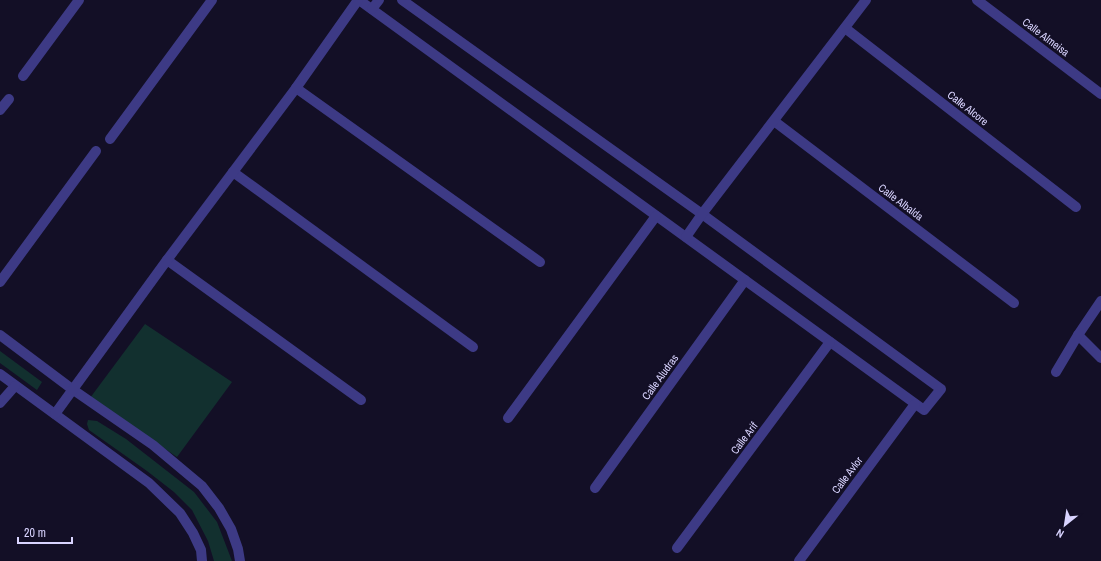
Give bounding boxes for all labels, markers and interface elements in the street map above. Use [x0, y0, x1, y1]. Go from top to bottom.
street label: Calle Almeisa [1020, 15, 1072, 59]
street label: Calle Alcore [945, 88, 991, 128]
street label: Calle Albalda [876, 181, 926, 223]
street label: Calle Aludras [639, 351, 682, 403]
street label: Calle Arif [727, 419, 761, 457]
street label: Calle Avlor [828, 454, 866, 496]
north arrow [1045, 505, 1085, 545]
scale bar [18, 519, 72, 545]
text: 20 m [24, 525, 46, 541]
text: N [1054, 526, 1066, 541]

